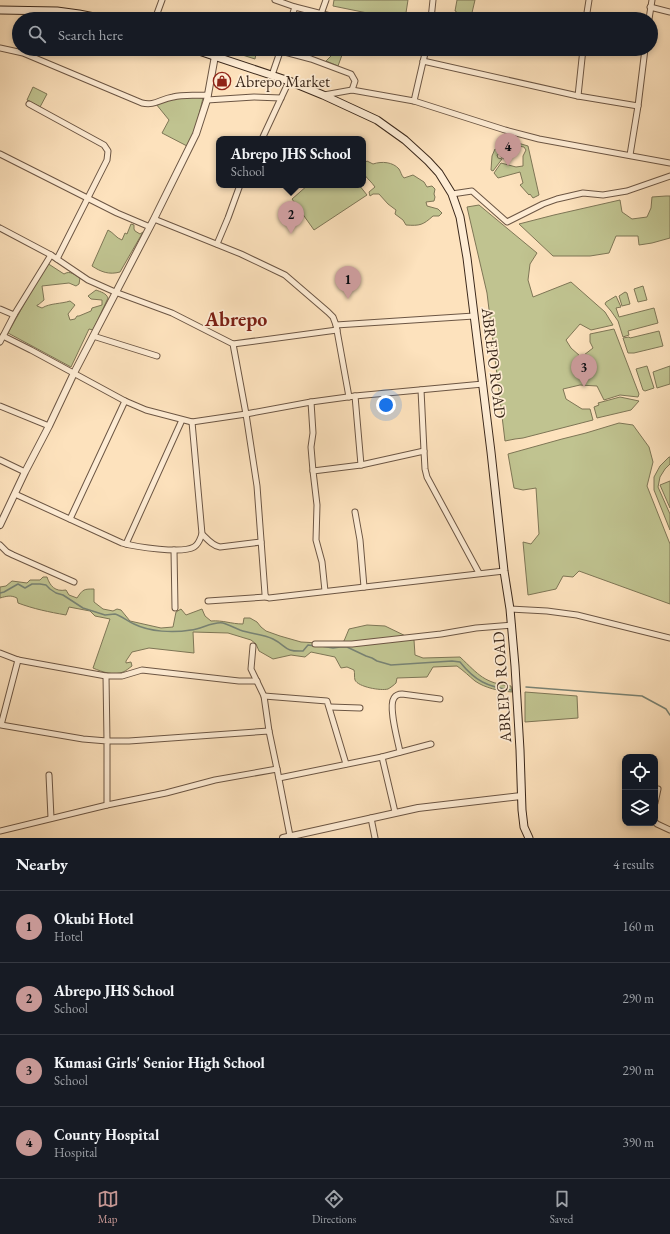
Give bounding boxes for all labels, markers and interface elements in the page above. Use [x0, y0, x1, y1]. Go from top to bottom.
search box [12, 12, 658, 56]
icon: search [26, 23, 48, 45]
text: Search here [58, 25, 123, 44]
shop icon: Abrepo Market [212, 71, 232, 91]
place label: Abrepo Market [234, 71, 330, 92]
pin: 4 [495, 133, 521, 166]
popup [216, 136, 366, 188]
text: Abrepo JHS School [231, 144, 351, 163]
text: School [231, 163, 265, 180]
pin: 2 [278, 201, 304, 234]
pin: 1 [335, 266, 361, 299]
street label: ABREPO ROAD [477, 305, 511, 420]
district label: Abrepo [204, 306, 267, 332]
pin: 3 [571, 354, 597, 387]
your location [376, 395, 396, 415]
street label: ABREPO ROAD [488, 631, 516, 744]
map controls [622, 754, 658, 826]
button: locate [622, 754, 658, 790]
button: layers [622, 790, 658, 826]
text: Nearby [16, 853, 68, 875]
text: 4 results [613, 856, 654, 873]
text: Okubi Hotel [54, 909, 134, 928]
text: 1 [26, 918, 32, 935]
text: 160 m [623, 918, 654, 935]
text: Hotel [54, 928, 83, 945]
text: Abrepo JHS School [54, 981, 174, 1000]
text: 2 [26, 990, 32, 1007]
text: 290 m [623, 990, 654, 1007]
text: School [54, 1000, 88, 1017]
text: Kumasi Girls' Senior High School [54, 1053, 265, 1072]
text: 3 [26, 1062, 32, 1079]
text: 290 m [623, 1062, 654, 1079]
text: School [54, 1072, 88, 1089]
text: County Hospital [54, 1125, 159, 1144]
text: 4 [26, 1134, 32, 1151]
text: 390 m [623, 1134, 654, 1151]
text: Hospital [54, 1144, 98, 1161]
tab: Map [97, 1188, 119, 1226]
tab: Directions [312, 1188, 356, 1226]
tab: Saved [550, 1188, 573, 1226]

